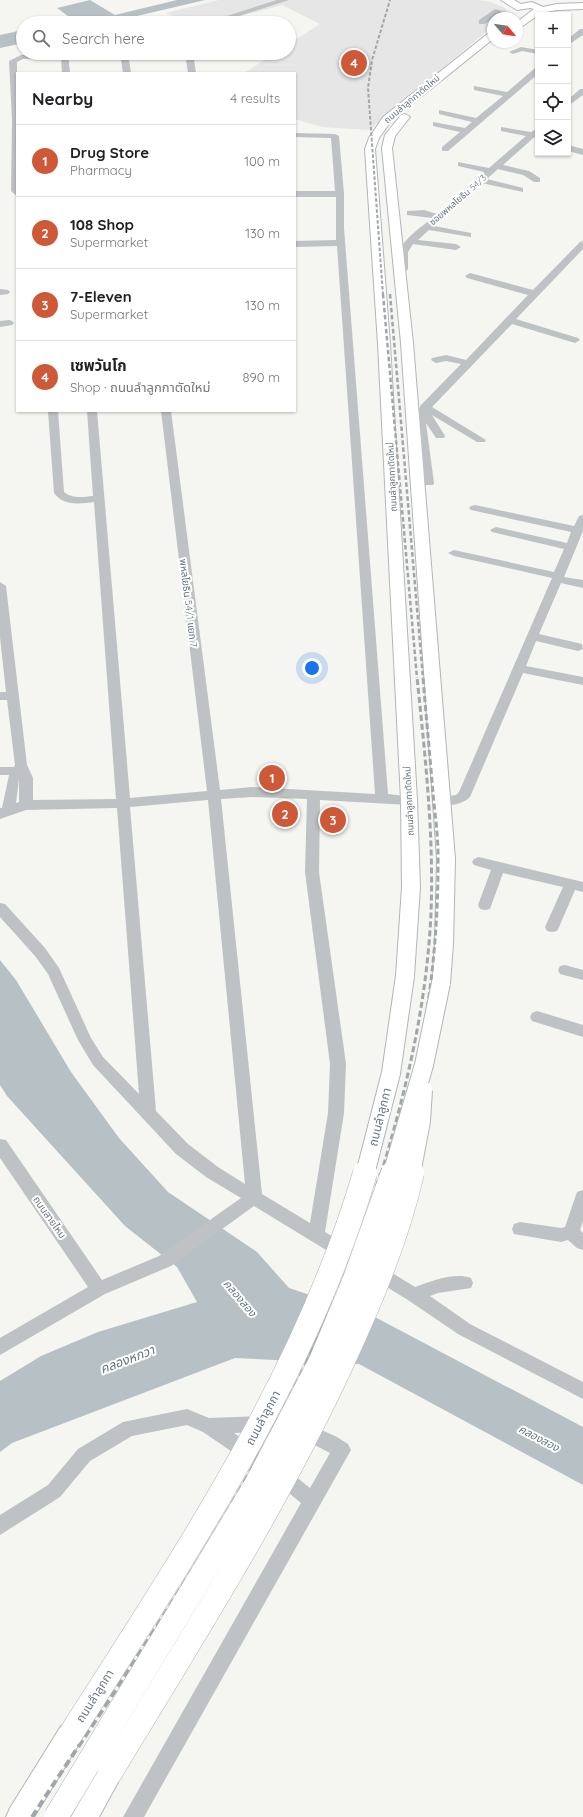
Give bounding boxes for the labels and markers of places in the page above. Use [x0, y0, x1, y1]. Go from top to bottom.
pin: 4 [341, 48, 367, 78]
pin: 1 [259, 763, 285, 793]
pin: 2 [272, 799, 298, 829]
pin: 3 [320, 805, 346, 835]

